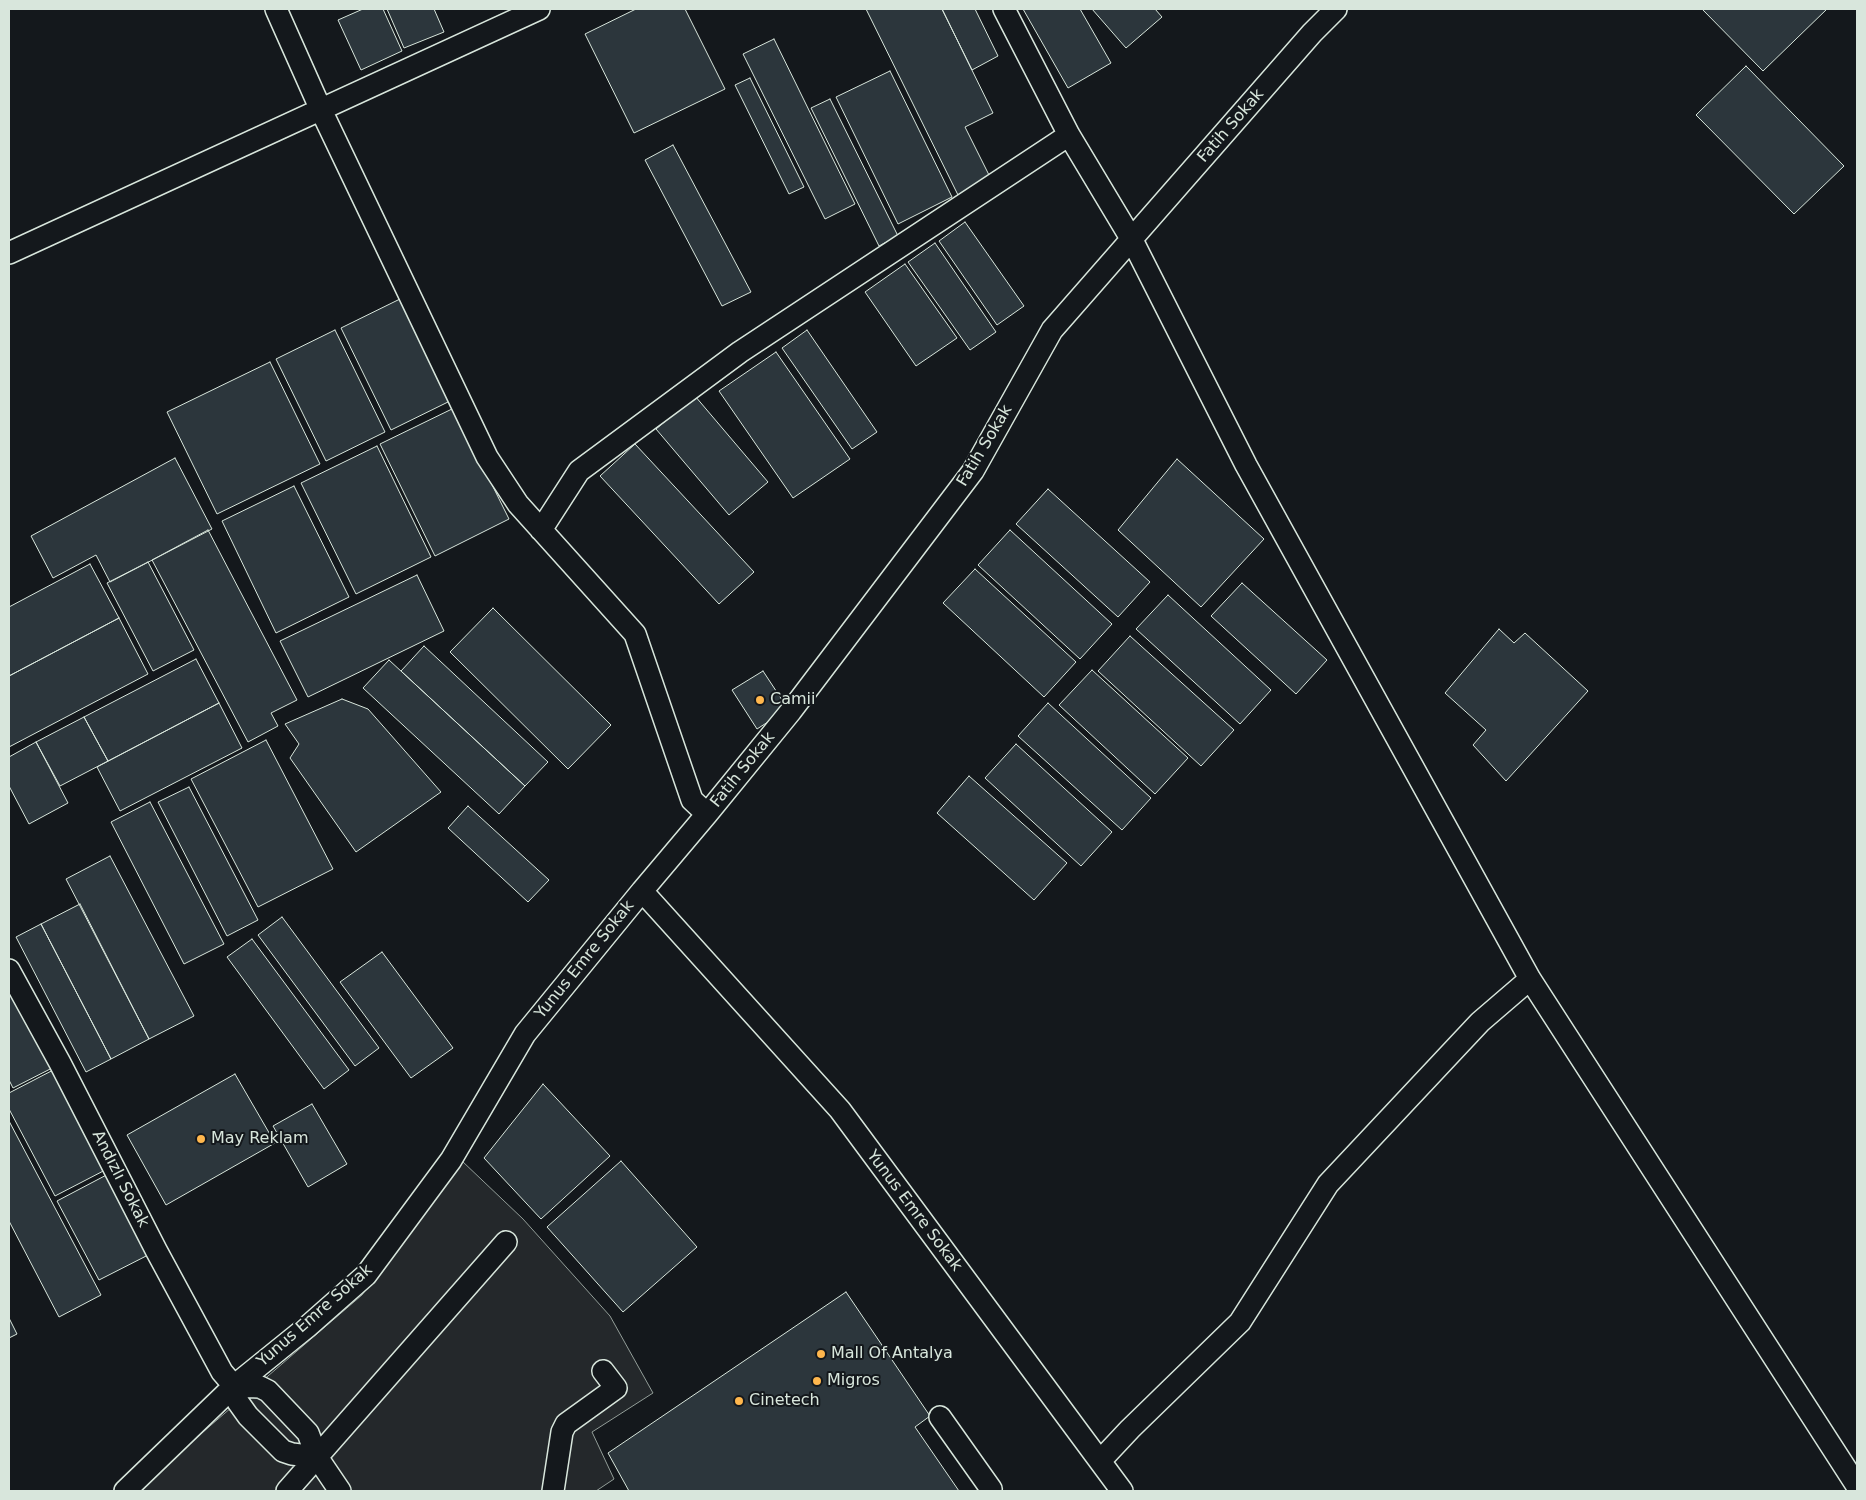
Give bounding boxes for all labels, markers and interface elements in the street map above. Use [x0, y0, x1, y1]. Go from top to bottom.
street label: Fatih Sokak [1194, 85, 1268, 167]
street label: Fatih Sokak [953, 402, 1017, 490]
place label: Camii [770, 690, 815, 710]
marker: Camii [754, 694, 766, 706]
street label: Fatih Sokak [707, 728, 779, 812]
street label: Yunus Emre Sokak [531, 897, 639, 1023]
street label: Andızlı Sokak [87, 1127, 153, 1231]
place label: May Reklam [211, 1129, 309, 1149]
marker: May Reklam [195, 1133, 207, 1145]
street label: Yunus Emre Sokak [862, 1147, 966, 1275]
street label: Yunus Emre Sokak [253, 1261, 377, 1371]
place label: Mall Of Antalya [831, 1344, 953, 1364]
marker: Mall Of Antalya [815, 1348, 827, 1360]
place label: Migros [827, 1371, 880, 1391]
marker: Migros [811, 1375, 823, 1387]
place label: Cinetech [749, 1391, 820, 1411]
marker: Cinetech [733, 1395, 745, 1407]

